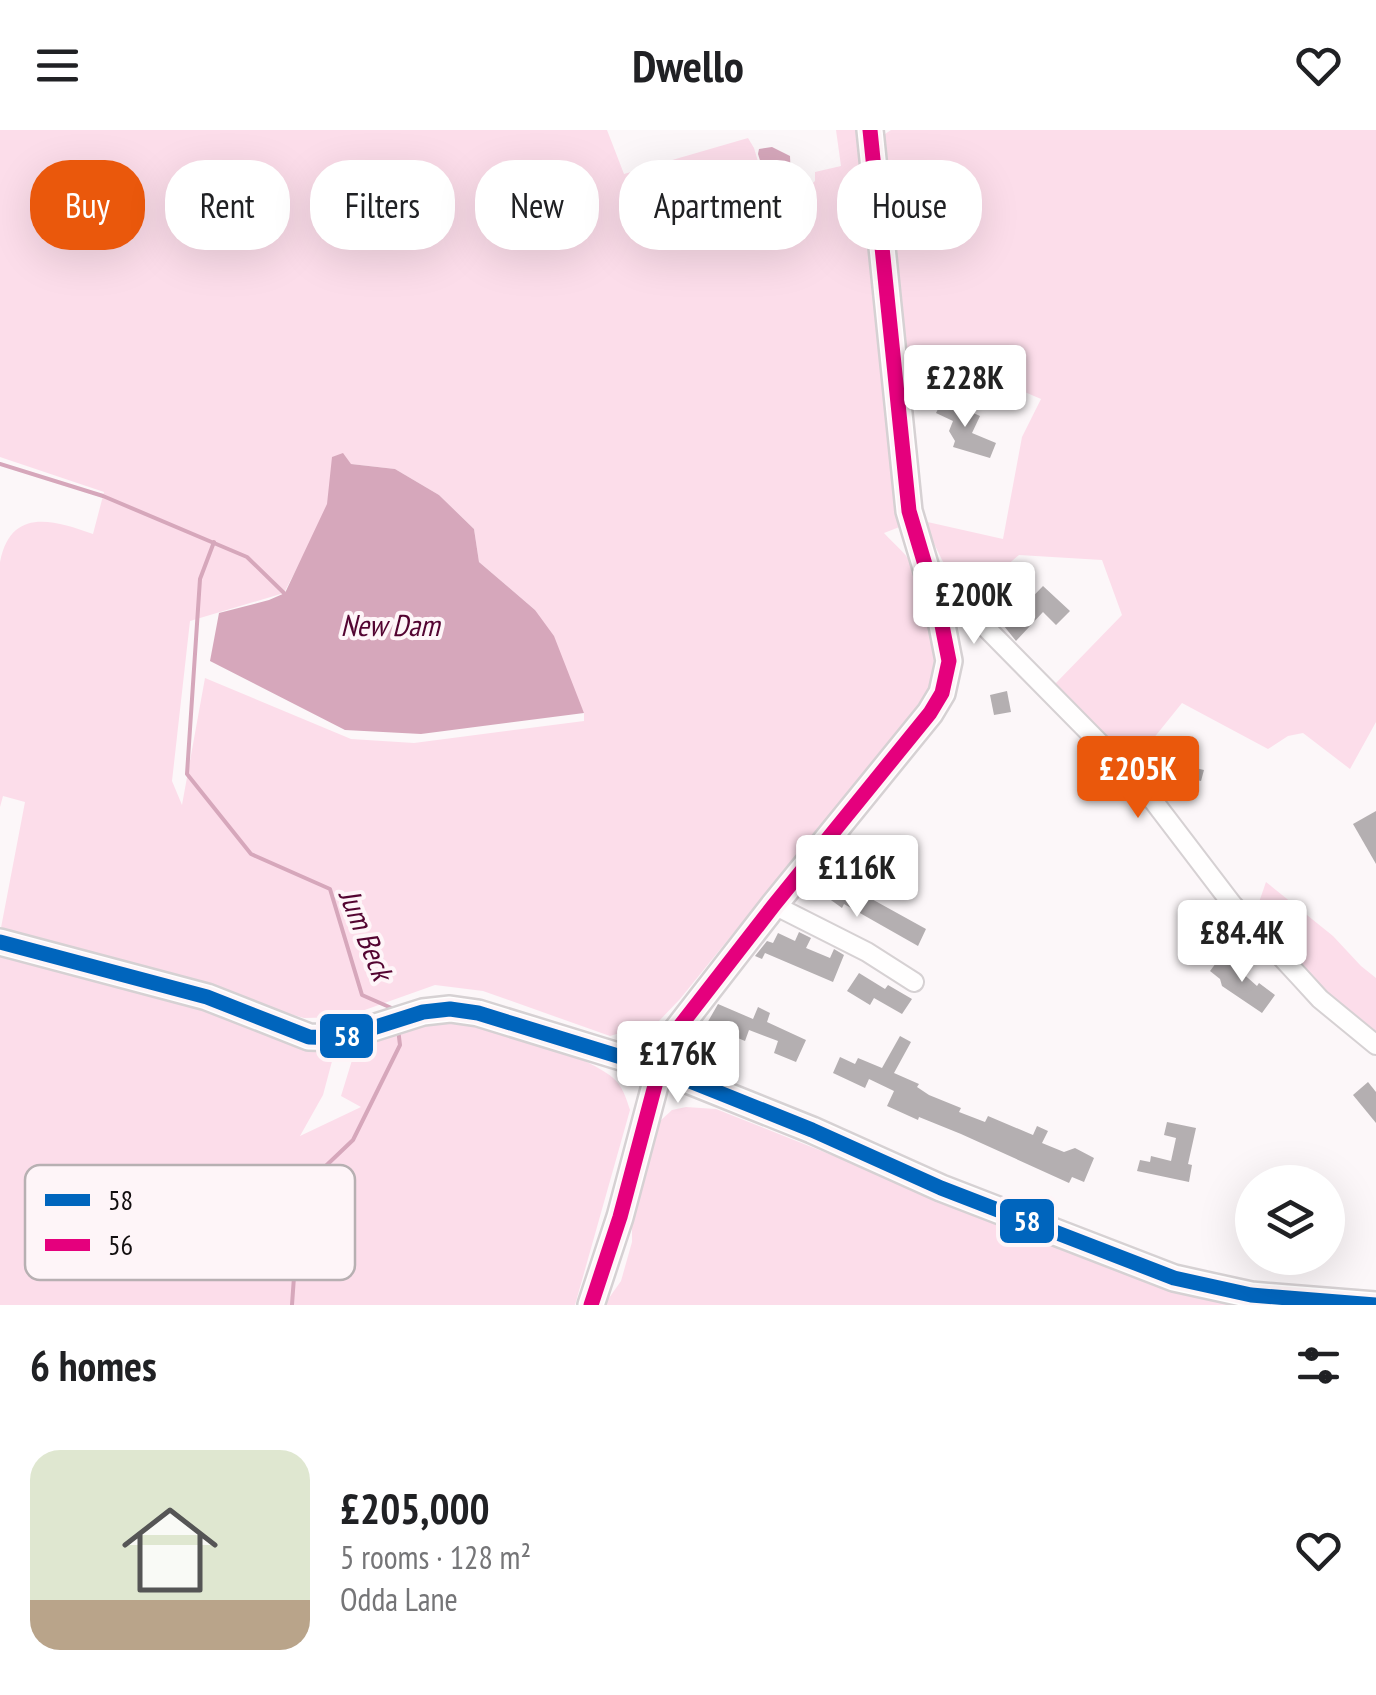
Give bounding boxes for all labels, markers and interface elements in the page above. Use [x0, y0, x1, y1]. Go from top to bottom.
text: Dwello [632, 36, 744, 94]
icon: menu [30, 38, 85, 93]
icon: heart [1291, 38, 1346, 93]
chip: Buy [30, 160, 145, 250]
chip: Rent [165, 160, 290, 250]
chip: Filters [310, 160, 455, 250]
chip: New [475, 160, 599, 250]
chip: Apartment [619, 160, 817, 250]
chip: House [837, 160, 982, 250]
pin: £228K [895, 345, 1035, 430]
text: £228K [926, 356, 1004, 398]
pin: £200K [904, 562, 1044, 647]
text: £200K [935, 573, 1013, 615]
water label: New Dam [340, 605, 441, 644]
pin: £205K [1068, 736, 1208, 821]
text: £205K [1099, 747, 1177, 789]
pin: £116K [787, 835, 927, 920]
text: £116K [818, 846, 896, 888]
water label: Jum Beck [331, 882, 404, 988]
pin: £84.4K [1161, 900, 1323, 985]
text: £84.4K [1200, 911, 1284, 953]
line badge: 58 [318, 1012, 375, 1060]
text: 58 [334, 1017, 360, 1054]
pin: £176K [608, 1021, 748, 1106]
text: £176K [639, 1032, 717, 1074]
legend [25, 1165, 355, 1280]
map controls [1235, 1165, 1345, 1275]
button: layers [1235, 1165, 1345, 1275]
text: 58 [108, 1181, 133, 1218]
line badge: 58 [998, 1197, 1056, 1245]
text: 58 [1014, 1202, 1040, 1239]
text: 56 [108, 1226, 133, 1263]
text: 6 homes [30, 1338, 157, 1393]
icon: filters [1291, 1338, 1346, 1393]
text: £205,000 [340, 1481, 490, 1536]
icon: home [110, 1490, 230, 1610]
icon: heart [1291, 1523, 1346, 1578]
text: 5 rooms · 128 m² [340, 1536, 531, 1578]
text: Odda Lane [340, 1578, 458, 1620]

